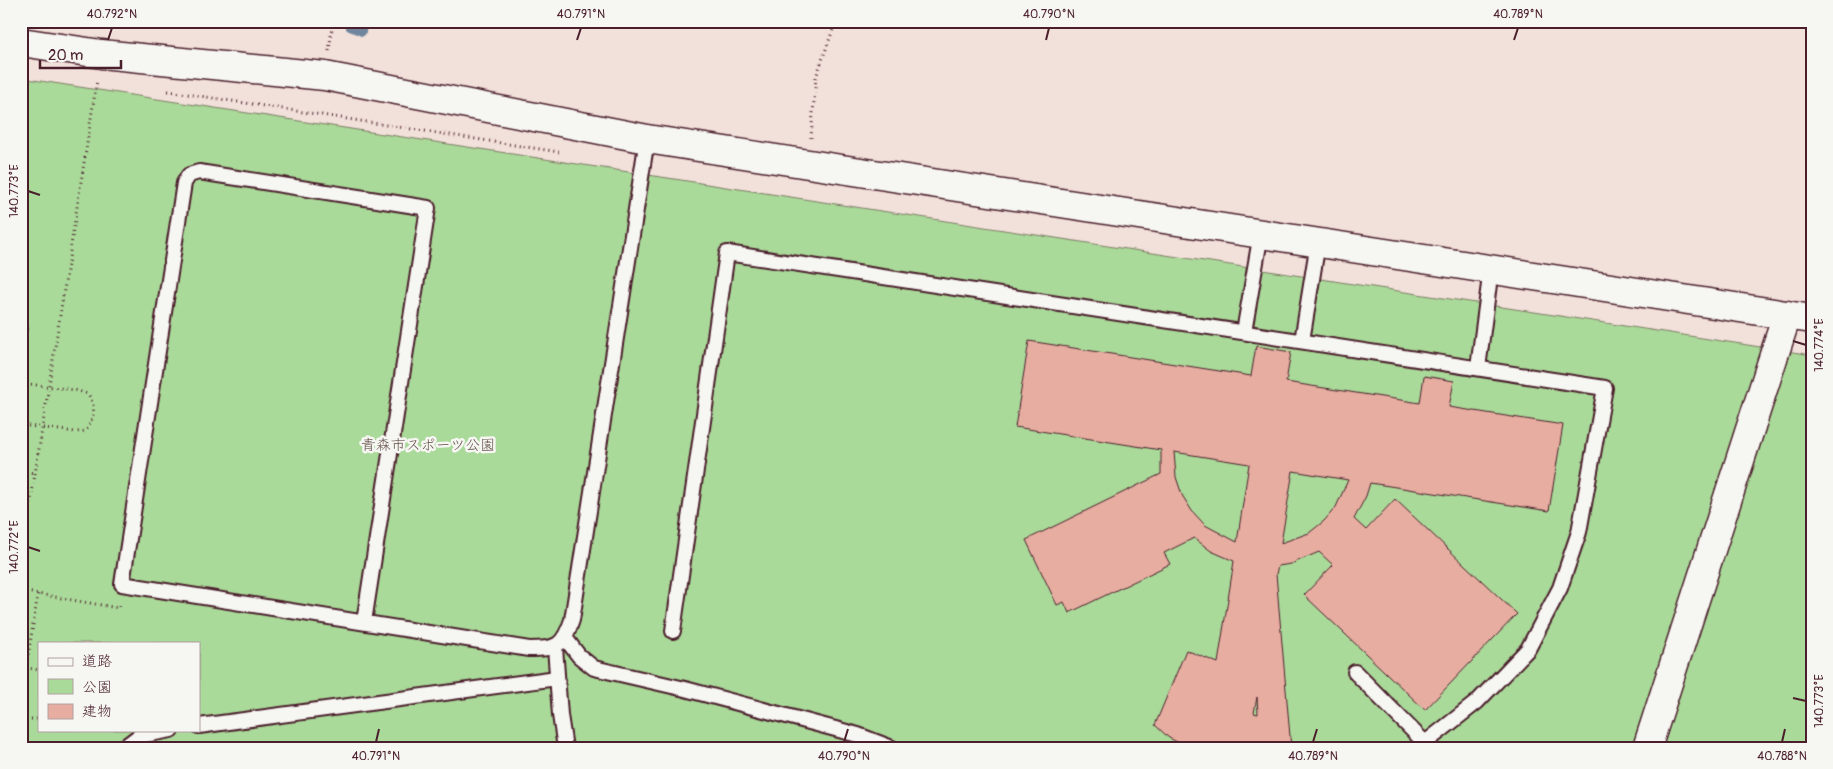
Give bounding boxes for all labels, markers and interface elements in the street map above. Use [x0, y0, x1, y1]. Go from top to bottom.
text: 40.792°N [87, 7, 137, 22]
text: 40.791°N [557, 7, 605, 22]
text: 40.790°N [1023, 7, 1075, 22]
text: 40.789°N [1493, 7, 1543, 22]
scale bar [40, 38, 121, 70]
text: 20 m [48, 46, 83, 65]
text: 140.773°E [7, 164, 22, 218]
text: 140.774°E [1812, 318, 1827, 372]
park label: 青森市スポーツ公園 [361, 436, 495, 455]
text: 140.772°E [7, 520, 22, 574]
legend [38, 642, 200, 732]
text: 道路 [82, 652, 112, 671]
text: 140.773°E [1812, 674, 1827, 728]
text: 公園 [82, 678, 112, 697]
text: 建物 [82, 702, 112, 721]
text: 40.791°N [352, 749, 400, 764]
text: 40.790°N [818, 749, 870, 764]
text: 40.789°N [1288, 749, 1338, 764]
text: 40.788°N [1757, 749, 1807, 764]

